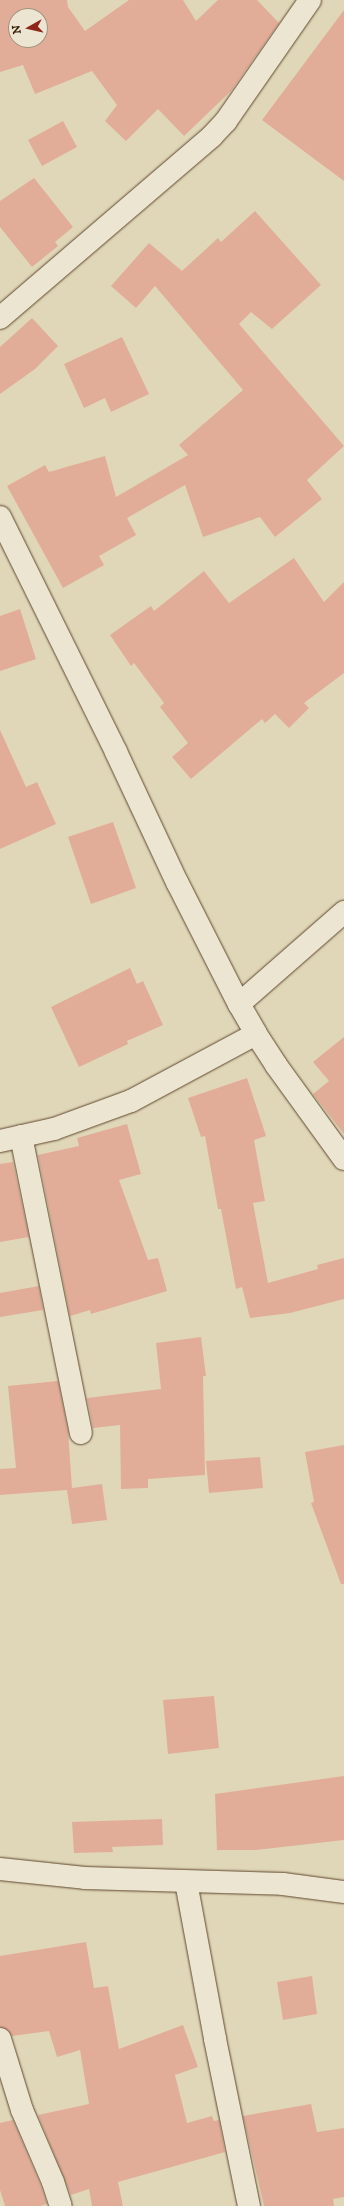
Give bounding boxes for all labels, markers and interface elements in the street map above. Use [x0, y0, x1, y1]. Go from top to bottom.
north arrow [8, 8, 48, 48]
text: N [10, 24, 25, 35]

